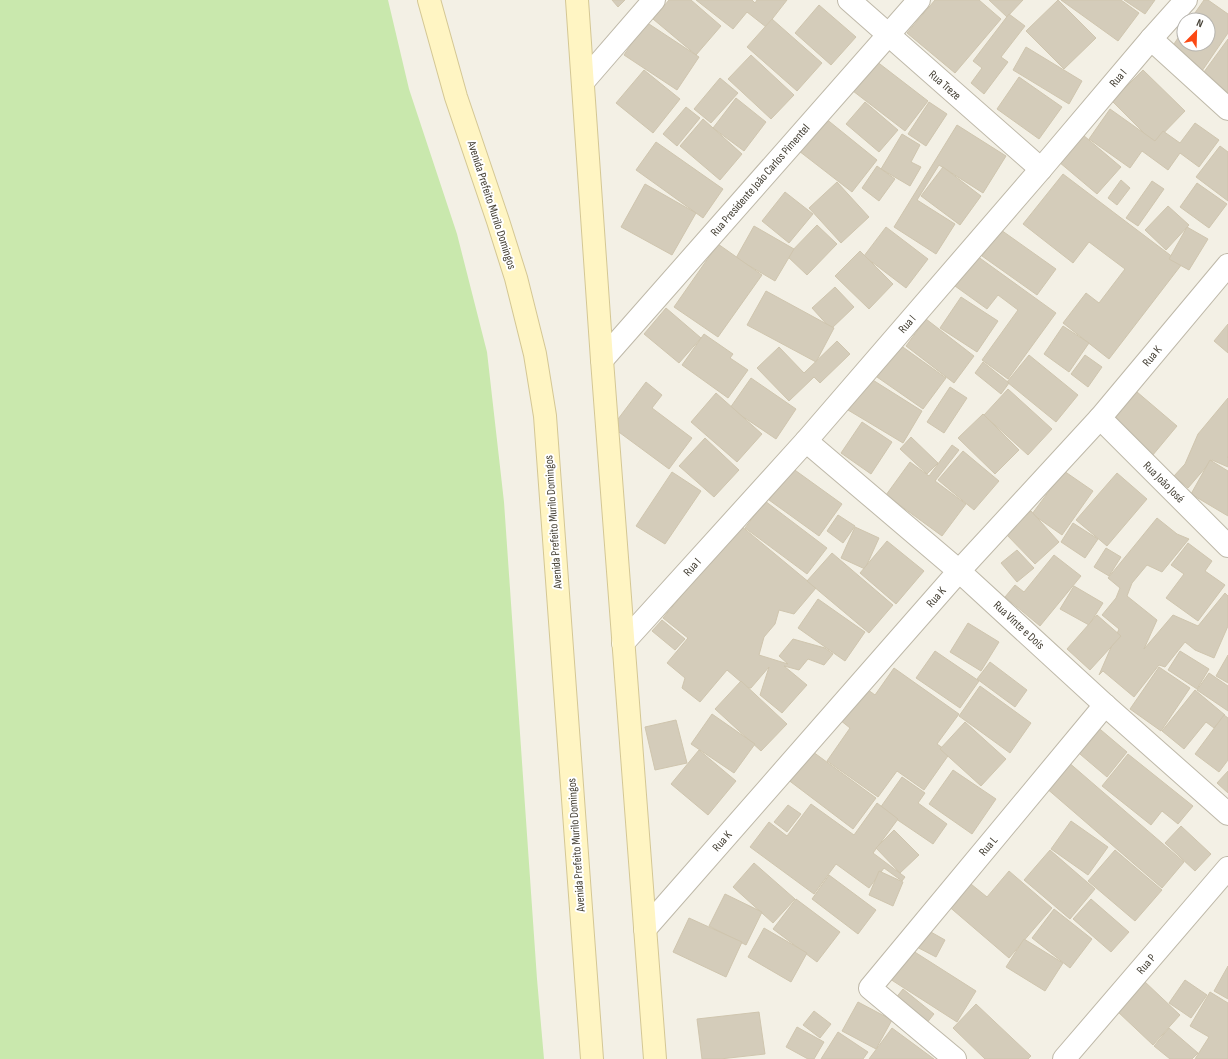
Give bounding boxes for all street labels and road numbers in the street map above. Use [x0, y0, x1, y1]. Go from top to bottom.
street label: Rua I [1106, 66, 1130, 91]
street label: Rua Treze [925, 67, 964, 104]
street label: Rua Presidente João Carlos Pimentel [708, 121, 813, 240]
street label: Avenida Prefeito Murilo Domingos [463, 138, 519, 271]
street label: Rua I [895, 312, 919, 337]
street label: Rua K [1139, 342, 1166, 370]
street label: Avenida Prefeito Murilo Domingos [541, 455, 566, 590]
street label: Rua João José [1140, 458, 1188, 506]
street label: Rua I [680, 555, 704, 580]
street label: Rua K [923, 583, 950, 611]
street label: Rua Vinte e Dois [990, 598, 1047, 653]
street label: Avenida Prefeito Murilo Domingos [564, 778, 589, 913]
street label: Rua K [709, 827, 736, 855]
street label: Rua L [976, 833, 1001, 859]
street label: Rua P [1133, 951, 1159, 978]

